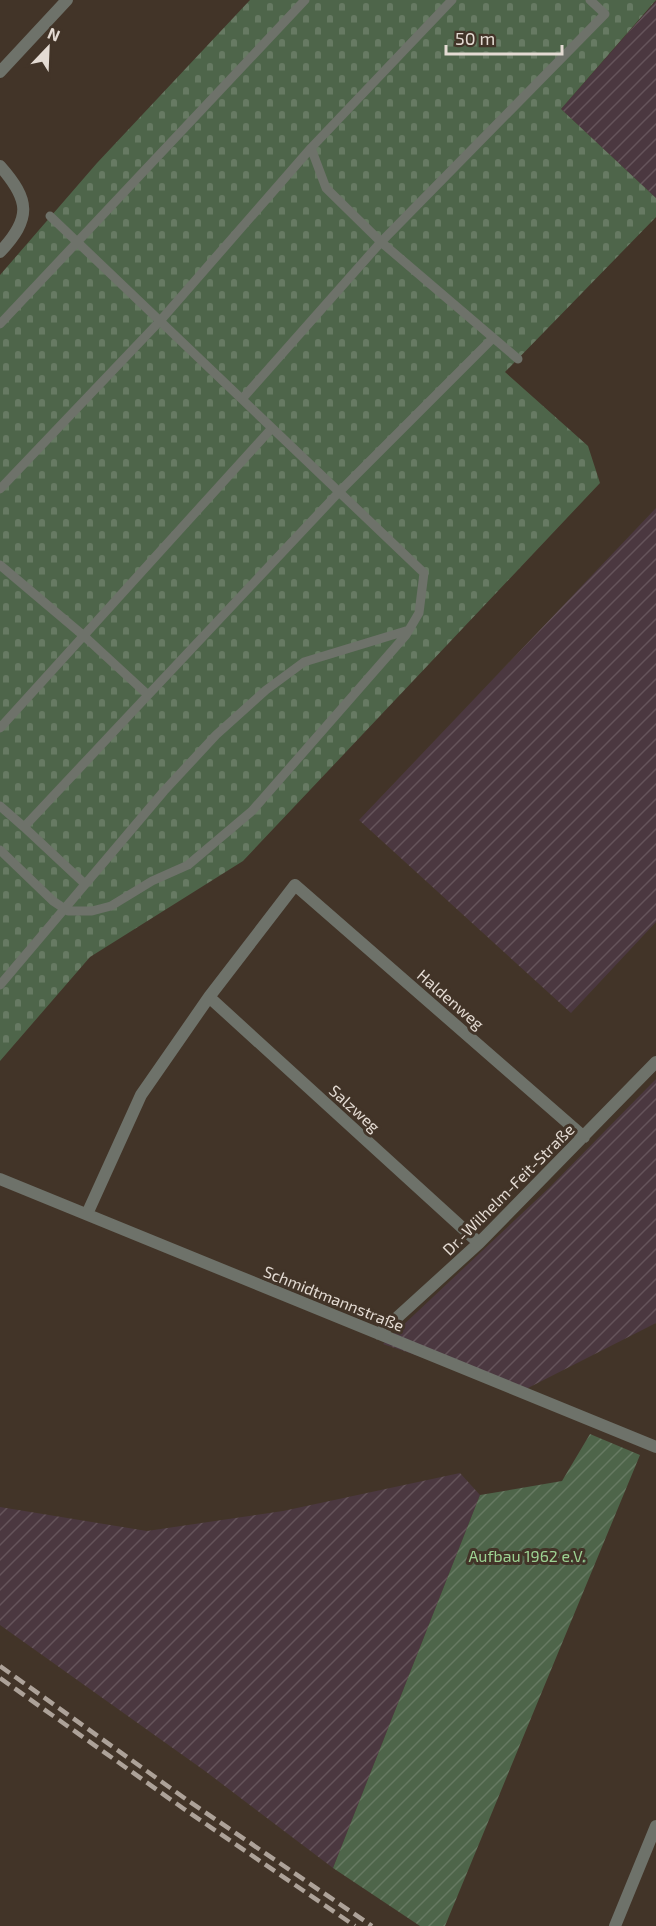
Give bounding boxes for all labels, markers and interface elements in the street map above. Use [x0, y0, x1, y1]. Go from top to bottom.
north arrow [18, 18, 78, 78]
scale bar [446, 18, 562, 56]
text: N [45, 23, 63, 45]
text: 50 m [455, 27, 495, 49]
street label: Haldenweg [414, 965, 488, 1033]
street label: Salzweg [326, 1080, 384, 1136]
street label: Dr.-Wilhelm-Feit-Straße [438, 1119, 578, 1259]
street label: Schmidtmannstraße [261, 1261, 407, 1335]
park label: Aufbau 1962 e.V. [468, 1546, 586, 1565]

